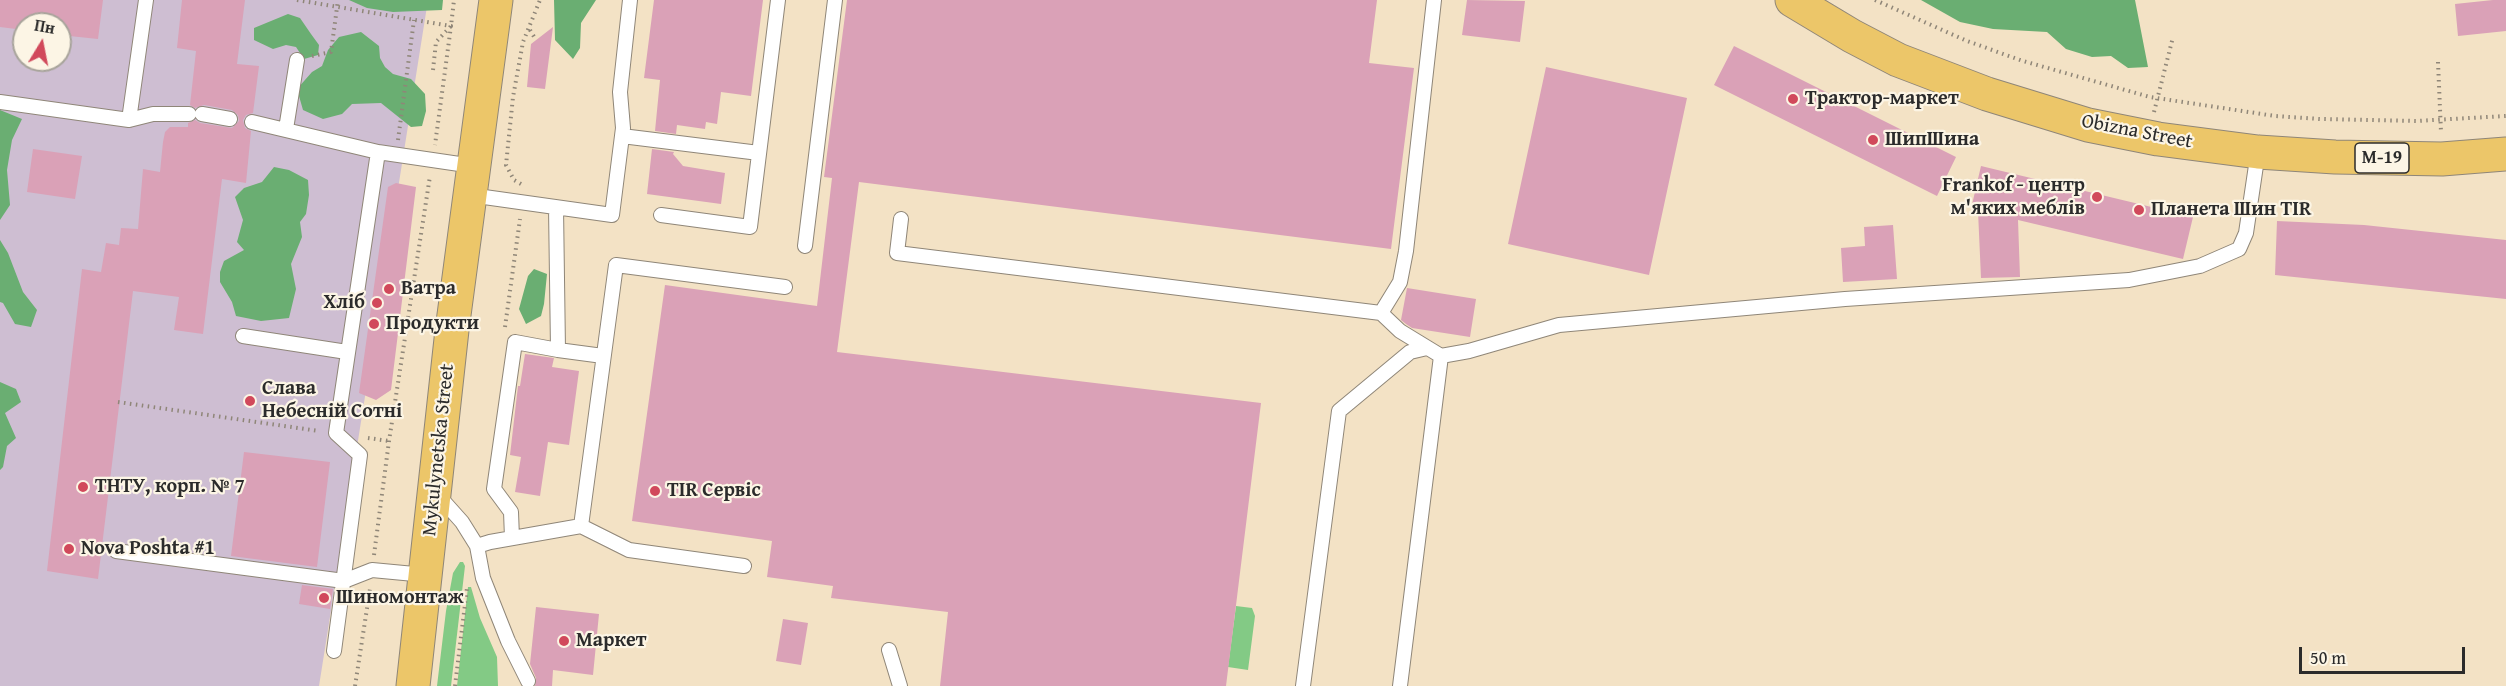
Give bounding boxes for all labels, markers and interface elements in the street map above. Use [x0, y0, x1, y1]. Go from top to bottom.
north arrow [12, 12, 72, 72]
text: Пн [33, 13, 57, 40]
place label: Трактор-маркет [1805, 87, 1959, 111]
marker: Трактор-маркет [1786, 92, 1800, 106]
street label: Obizna Street [2079, 109, 2195, 155]
place label: ШипШина [1885, 128, 1979, 152]
marker: ШипШина [1866, 133, 1880, 147]
road number: М-19 [2355, 143, 2409, 173]
place label: Frankof - центр м'яких меблів [1942, 174, 2085, 221]
marker: Frankof - центр м'яких меблів [2090, 190, 2104, 204]
place label: Планета Шин TIR [2151, 198, 2311, 222]
marker: Планета Шин TIR [2132, 203, 2146, 217]
place label: Ватра [401, 277, 456, 301]
marker: Ватра [382, 282, 396, 296]
place label: Хліб [324, 291, 365, 315]
marker: Хліб [370, 296, 384, 310]
place label: Продукти [386, 312, 479, 336]
marker: Продукти [367, 317, 381, 331]
street label: Mykulynetska Street [418, 363, 460, 537]
place label: Слава Небесній Сотні [262, 377, 402, 424]
marker: Слава Небесній Сотні [243, 394, 257, 408]
place label: ТНТУ, корп. № 7 [95, 475, 245, 499]
place label: TIR Сервіс [667, 479, 761, 503]
marker: ТНТУ, корп. № 7 [76, 480, 90, 494]
marker: TIR Сервіс [648, 484, 662, 498]
place label: Nova Poshta #1 [81, 537, 215, 561]
marker: Nova Poshta #1 [62, 542, 76, 556]
place label: Шиномонтаж [336, 586, 464, 610]
marker: Шиномонтаж [317, 591, 331, 605]
place label: Маркет [576, 629, 646, 653]
marker: Маркет [557, 634, 571, 648]
scale bar [2302, 635, 2468, 673]
text: 50 m [2310, 644, 2346, 671]

